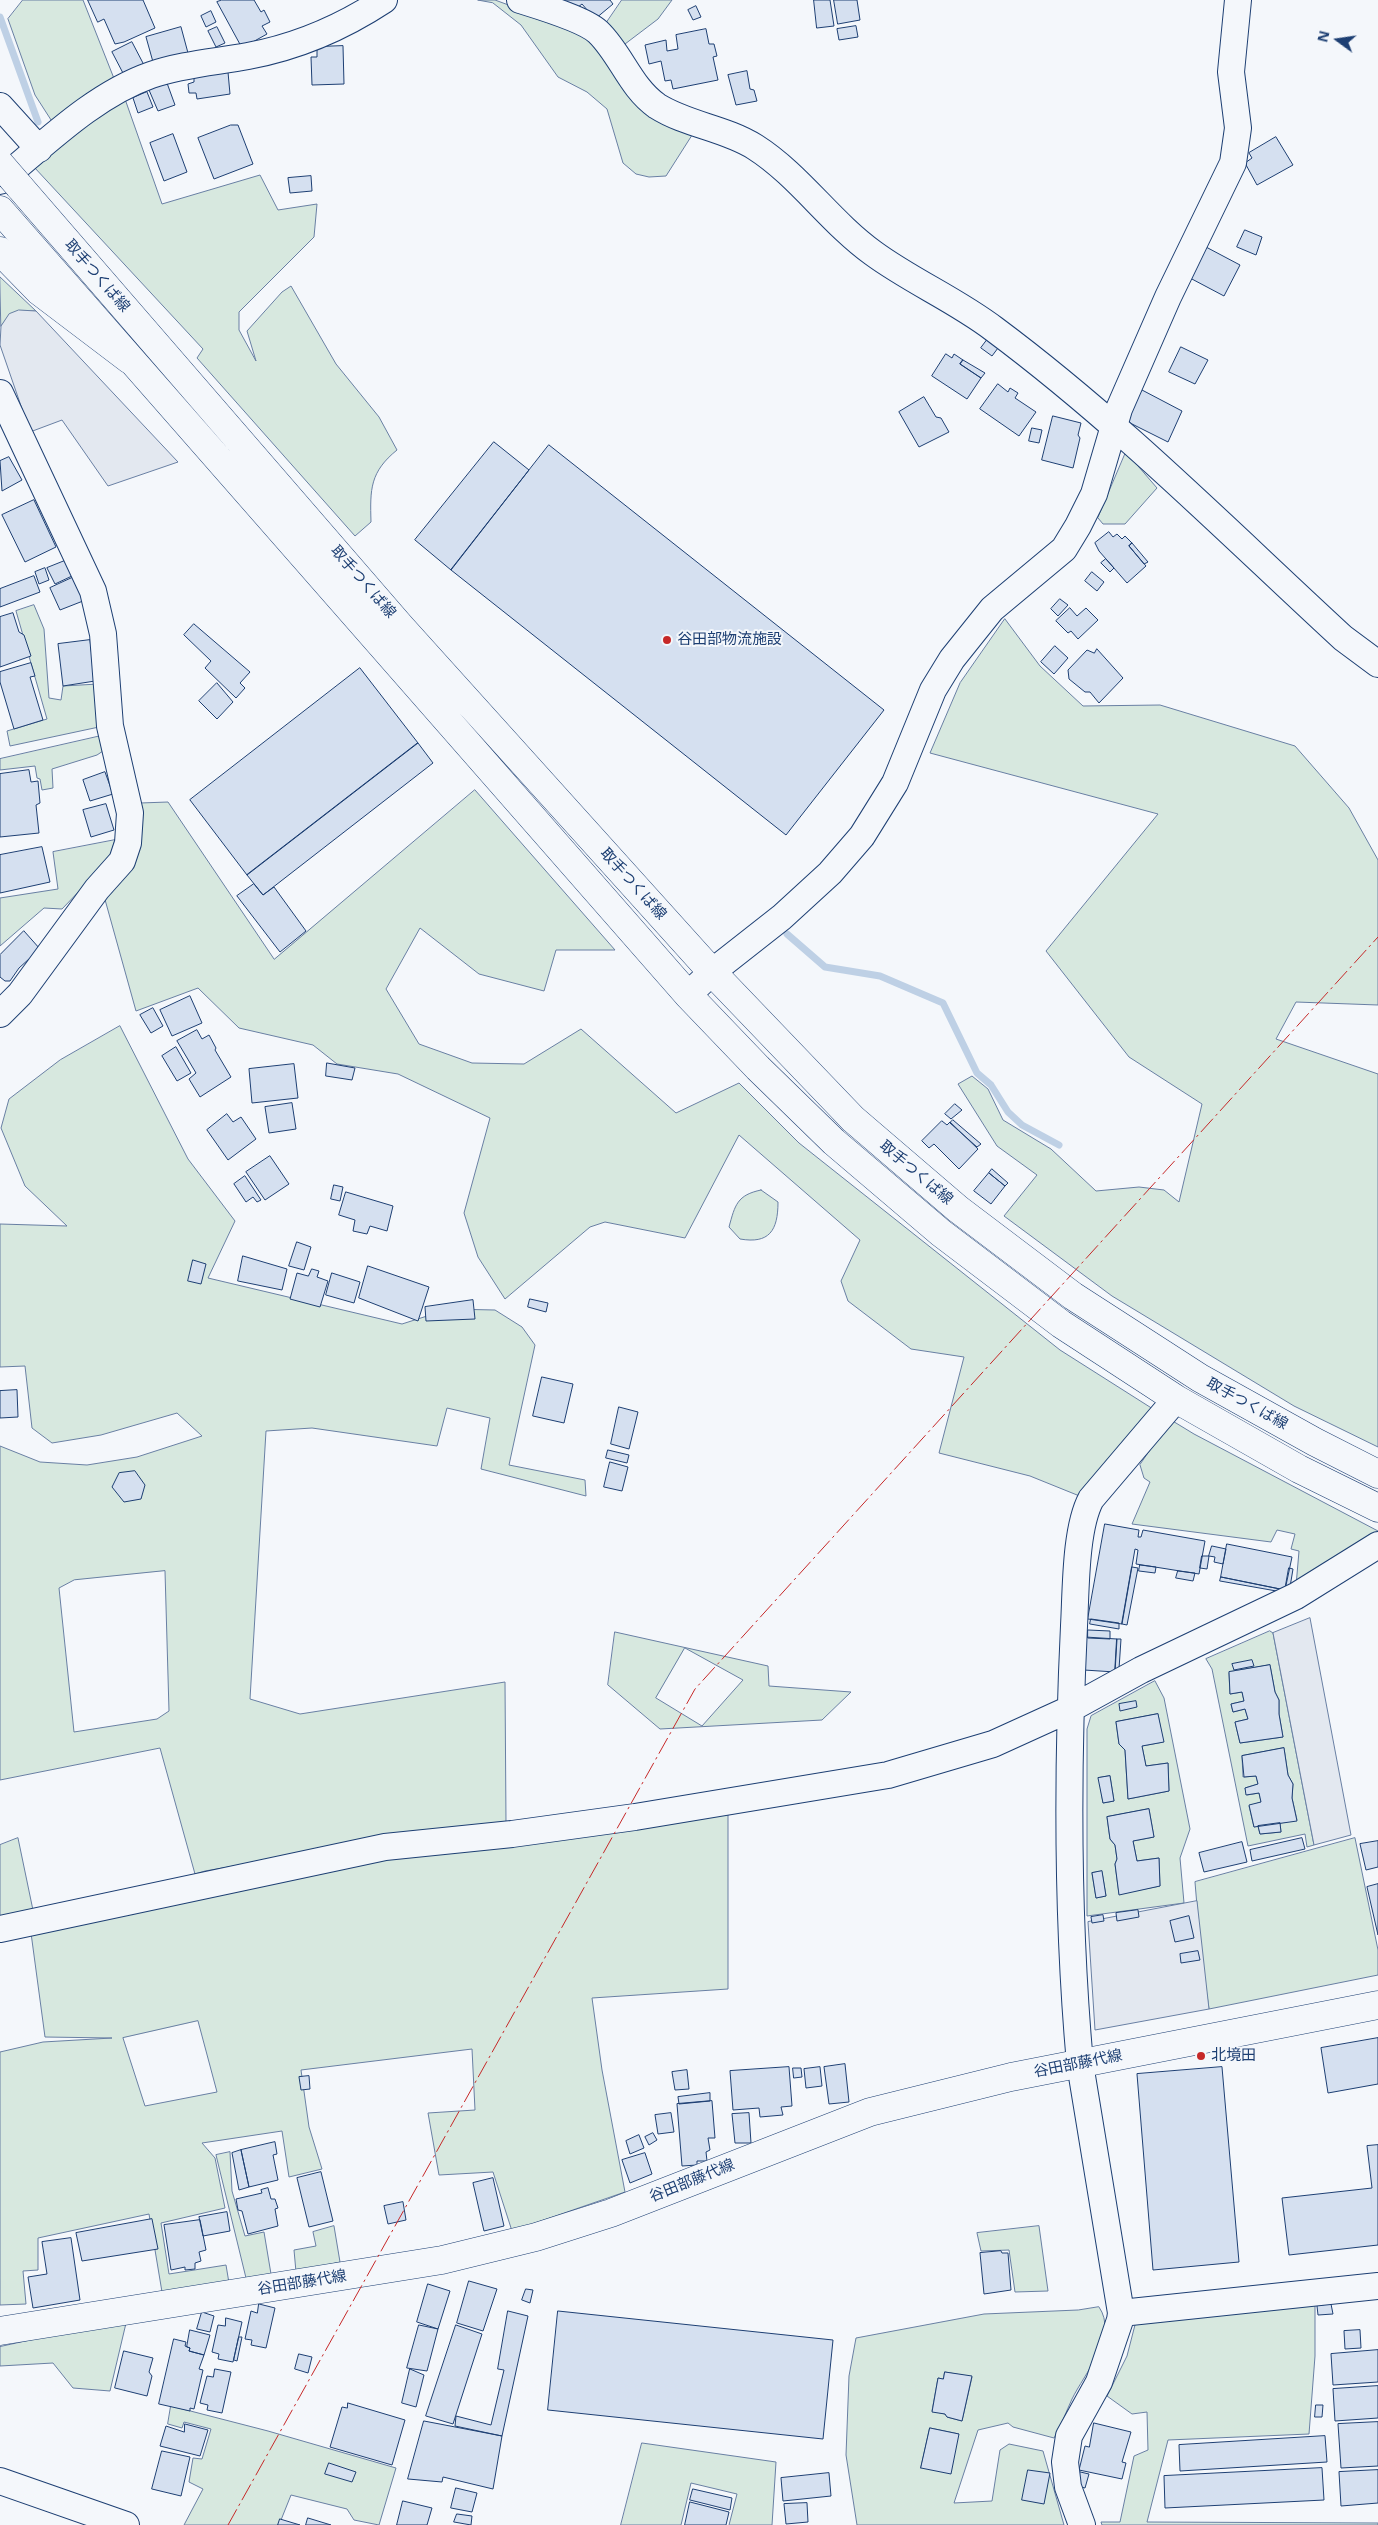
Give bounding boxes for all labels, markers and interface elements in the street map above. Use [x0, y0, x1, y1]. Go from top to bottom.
north arrow [1313, 15, 1363, 65]
text: N [1312, 28, 1334, 44]
street label: 取手つくば線 [61, 236, 133, 316]
street label: 取手つくば線 [327, 542, 399, 622]
place label: 谷田部物流施設 [677, 631, 782, 649]
marker: 谷田部物流施設 [661, 634, 673, 646]
street label: 取手つくば線 [596, 845, 670, 923]
street label: 取手つくば線 [876, 1137, 956, 1209]
street label: 取手つくば線 [1203, 1374, 1291, 1434]
street label: 谷田部藤代線 [1032, 2047, 1124, 2081]
place label: 北境田 [1211, 2047, 1256, 2065]
marker: 北境田 [1195, 2050, 1207, 2062]
street label: 谷田部藤代線 [647, 2156, 737, 2206]
street label: 谷田部藤代線 [256, 2267, 348, 2299]

